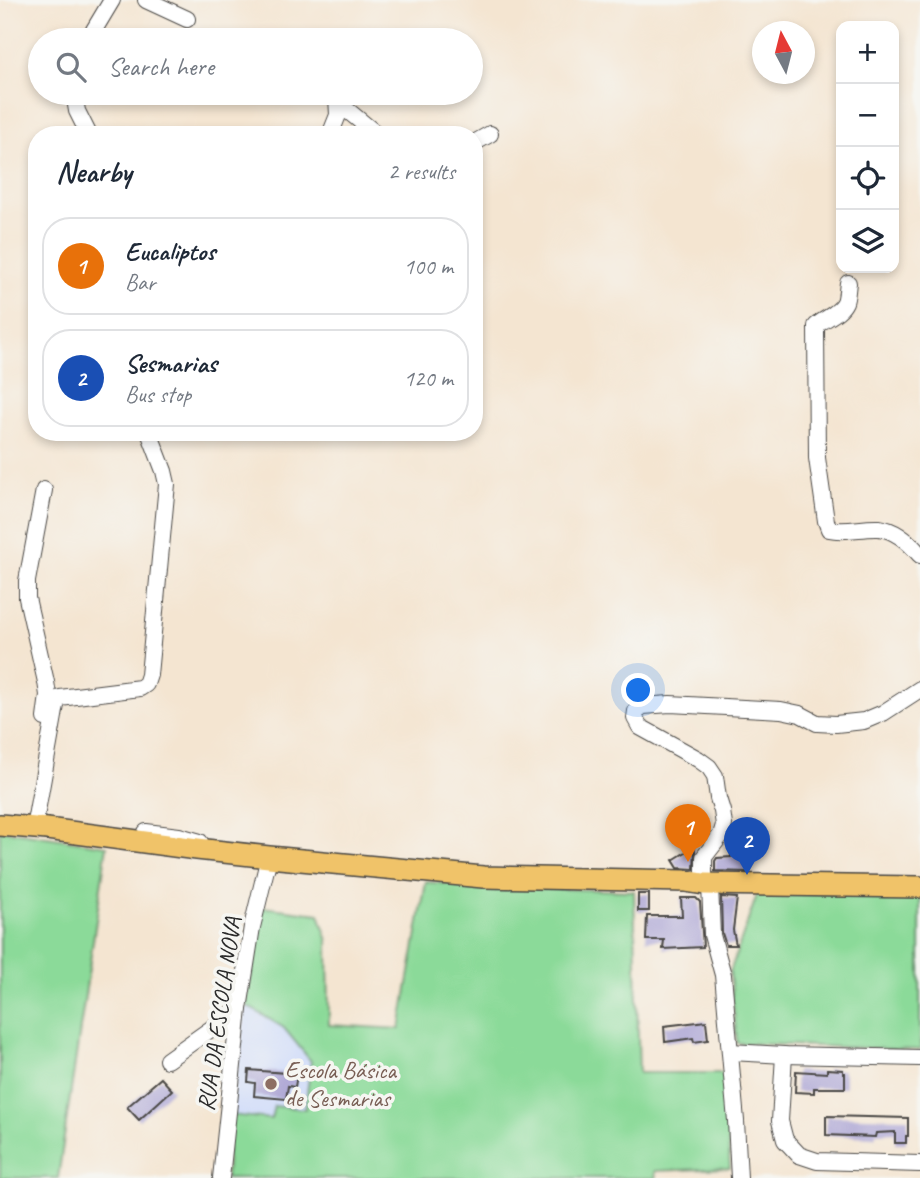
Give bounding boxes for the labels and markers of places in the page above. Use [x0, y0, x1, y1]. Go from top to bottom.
pin: 1 [665, 804, 711, 862]
pin: 2 [724, 817, 770, 875]
place label: Escola Básica de Sesmarias [285, 1055, 397, 1113]
marker: Escola Básica de Sesmarias [263, 1076, 279, 1092]

